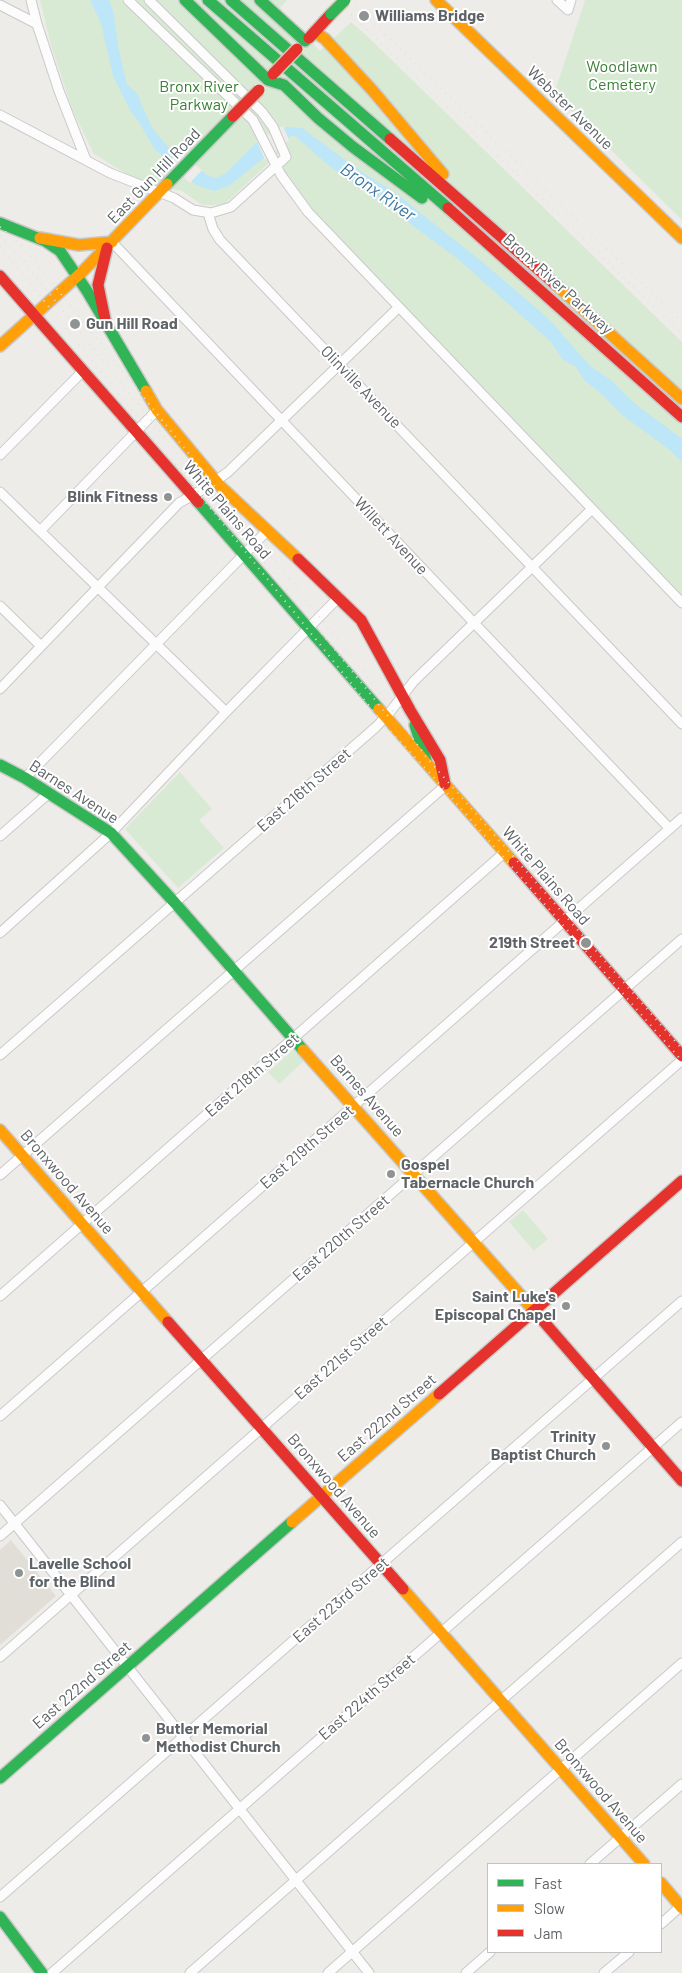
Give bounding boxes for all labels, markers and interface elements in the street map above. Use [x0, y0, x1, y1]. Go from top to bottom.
place label: Williams Bridge [375, 6, 485, 26]
marker: Williams Bridge [357, 9, 371, 23]
park label: Woodlawn Cemetery [586, 57, 658, 95]
street label: Webster Avenue [523, 62, 617, 154]
park label: Bronx River Parkway [159, 77, 239, 115]
street label: East Gun Hill Road [104, 124, 204, 228]
water label: Bronx River [336, 158, 420, 226]
street label: Bronx River Parkway [499, 230, 617, 338]
place label: Gun Hill Road [86, 314, 178, 334]
marker: Gun Hill Road [68, 317, 82, 331]
street label: Olinville Avenue [317, 342, 405, 432]
street label: White Plains Road [179, 457, 275, 563]
place label: Blink Fitness [67, 487, 158, 507]
marker: Blink Fitness [162, 491, 174, 503]
street label: Willett Avenue [350, 493, 432, 579]
street label: East 216th Street [253, 744, 355, 836]
street label: Barnes Avenue [26, 756, 122, 828]
street label: White Plains Road [498, 823, 594, 929]
place label: 219th Street [489, 933, 575, 953]
marker: 219th Street [579, 936, 593, 950]
street label: East 218th Street [201, 1029, 303, 1121]
street label: Barnes Avenue [326, 1051, 408, 1141]
street label: East 219th Street [256, 1101, 358, 1193]
street label: Bronxwood Avenue [16, 1126, 118, 1238]
place label: Gospel Tabernacle Church [401, 1155, 534, 1193]
marker: Gospel Tabernacle Church [385, 1168, 397, 1180]
street label: East 220th Street [289, 1191, 393, 1285]
place label: Saint Luke's Episcopal Chapel [435, 1287, 556, 1325]
marker: Saint Luke's Episcopal Chapel [560, 1300, 572, 1312]
street label: East 221st Street [290, 1312, 392, 1404]
street label: East 222nd Street [334, 1370, 440, 1466]
place label: Trinity Baptist Church [491, 1427, 596, 1465]
street label: Bronxwood Avenue [283, 1430, 385, 1542]
marker: Trinity Baptist Church [600, 1440, 612, 1452]
street label: East 223rd Street [289, 1553, 393, 1647]
place label: Lavelle School for the Blind [29, 1554, 131, 1592]
marker: Lavelle School for the Blind [13, 1567, 25, 1579]
street label: East 222nd Street [29, 1637, 135, 1733]
street label: East 224th Street [315, 1650, 419, 1744]
place label: Butler Memorial Methodist Church [156, 1719, 281, 1757]
marker: Butler Memorial Methodist Church [140, 1732, 152, 1744]
street label: Bronxwood Avenue [550, 1735, 652, 1847]
legend [487, 1863, 662, 1953]
text: Fast [534, 1874, 562, 1892]
text: Slow [534, 1899, 565, 1917]
text: Jam [534, 1924, 563, 1942]

